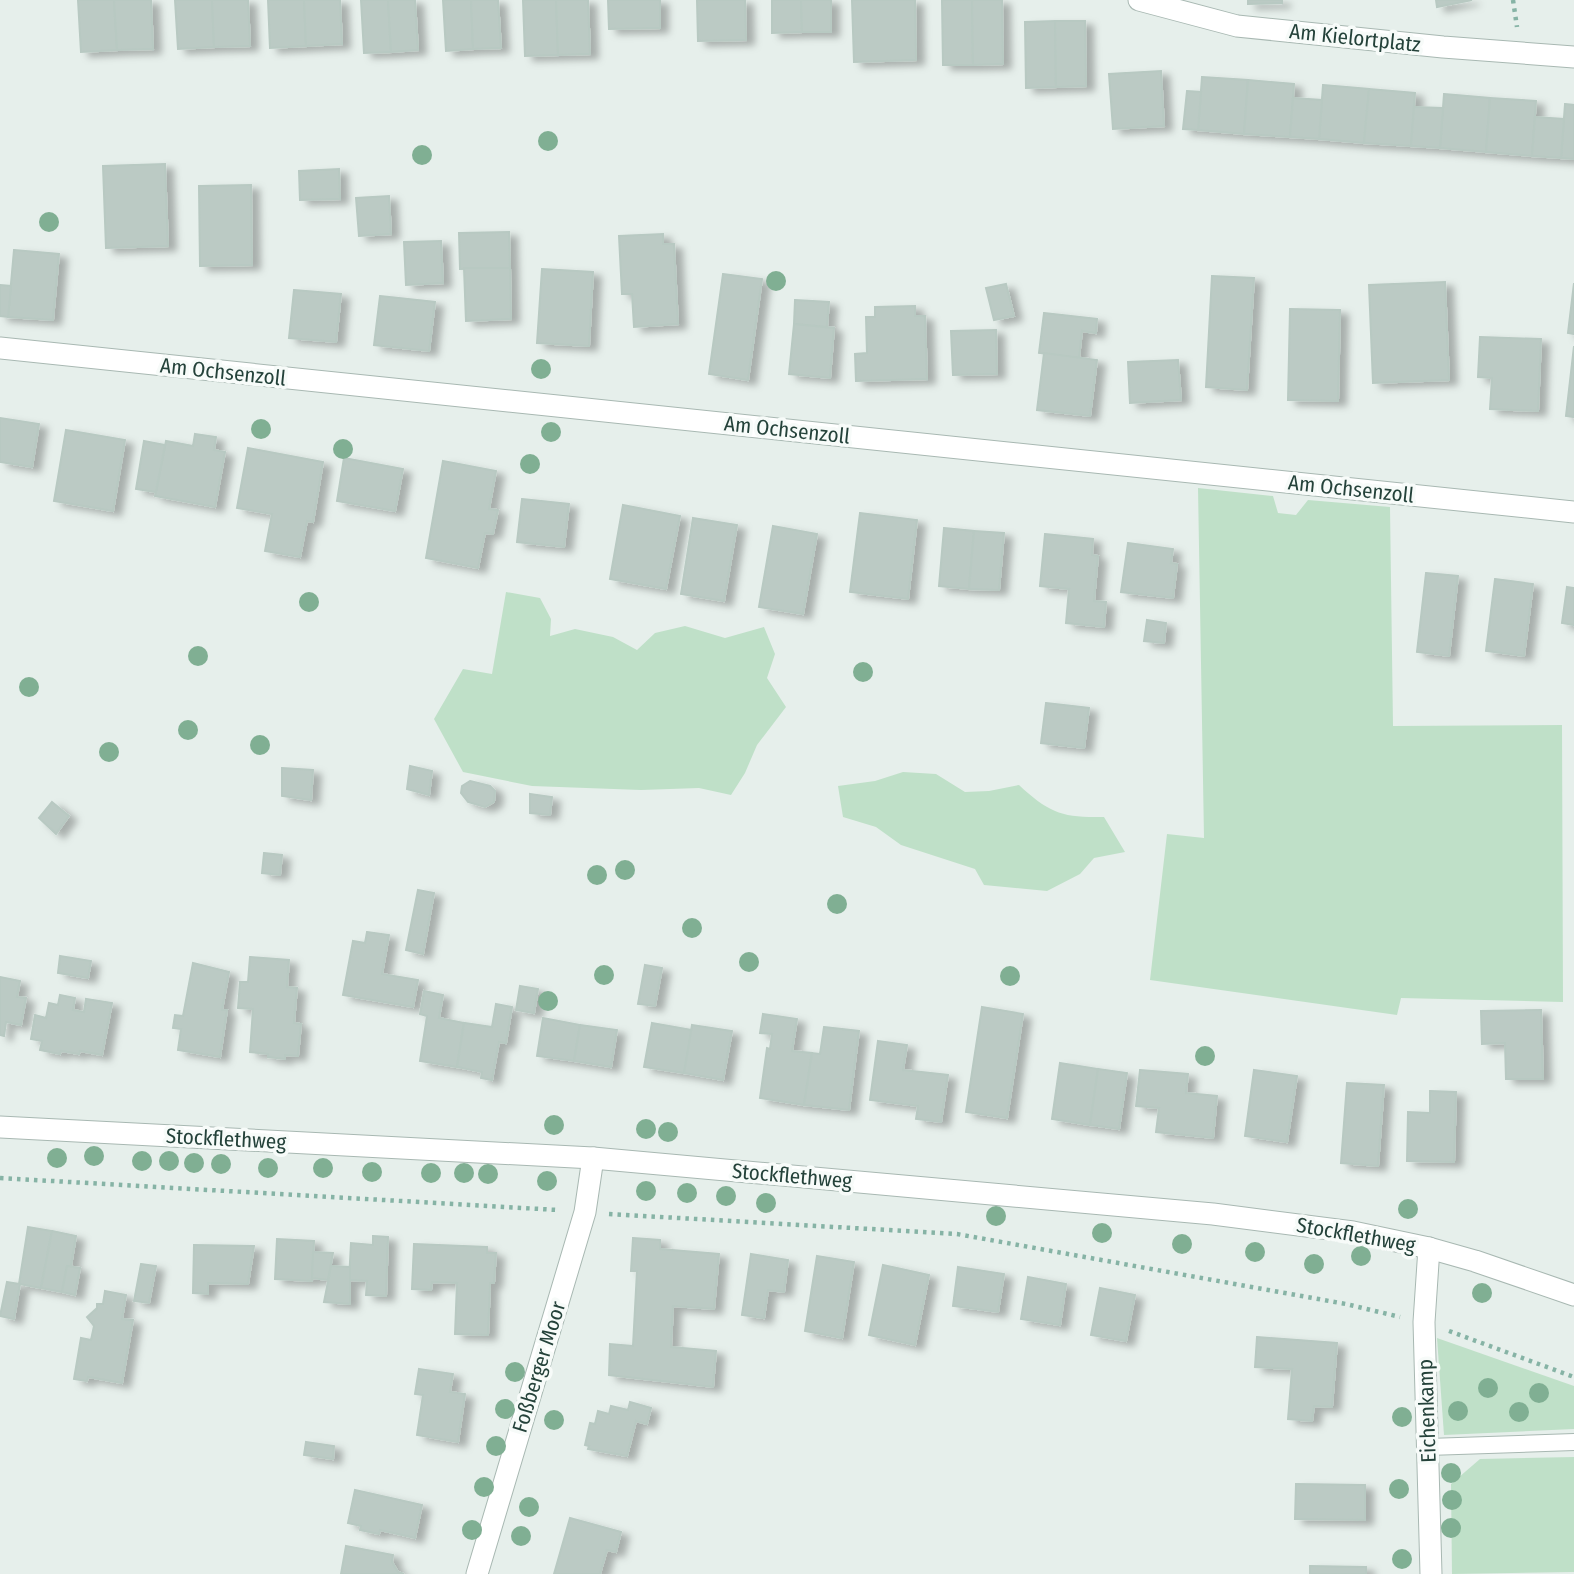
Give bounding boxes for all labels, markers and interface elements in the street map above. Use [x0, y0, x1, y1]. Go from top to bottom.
street label: Am Kielortplatz [1288, 18, 1422, 58]
street label: Am Ochsenzoll [159, 352, 287, 392]
street label: Am Ochsenzoll [723, 410, 851, 450]
street label: Am Ochsenzoll [1287, 469, 1415, 509]
street label: Stockflethweg [165, 1123, 287, 1155]
street label: Stockflethweg [731, 1158, 853, 1194]
street label: Stockflethweg [1294, 1212, 1418, 1258]
street label: Foßberger Moor [507, 1298, 571, 1436]
street label: Eichenkamp [1412, 1359, 1442, 1463]

